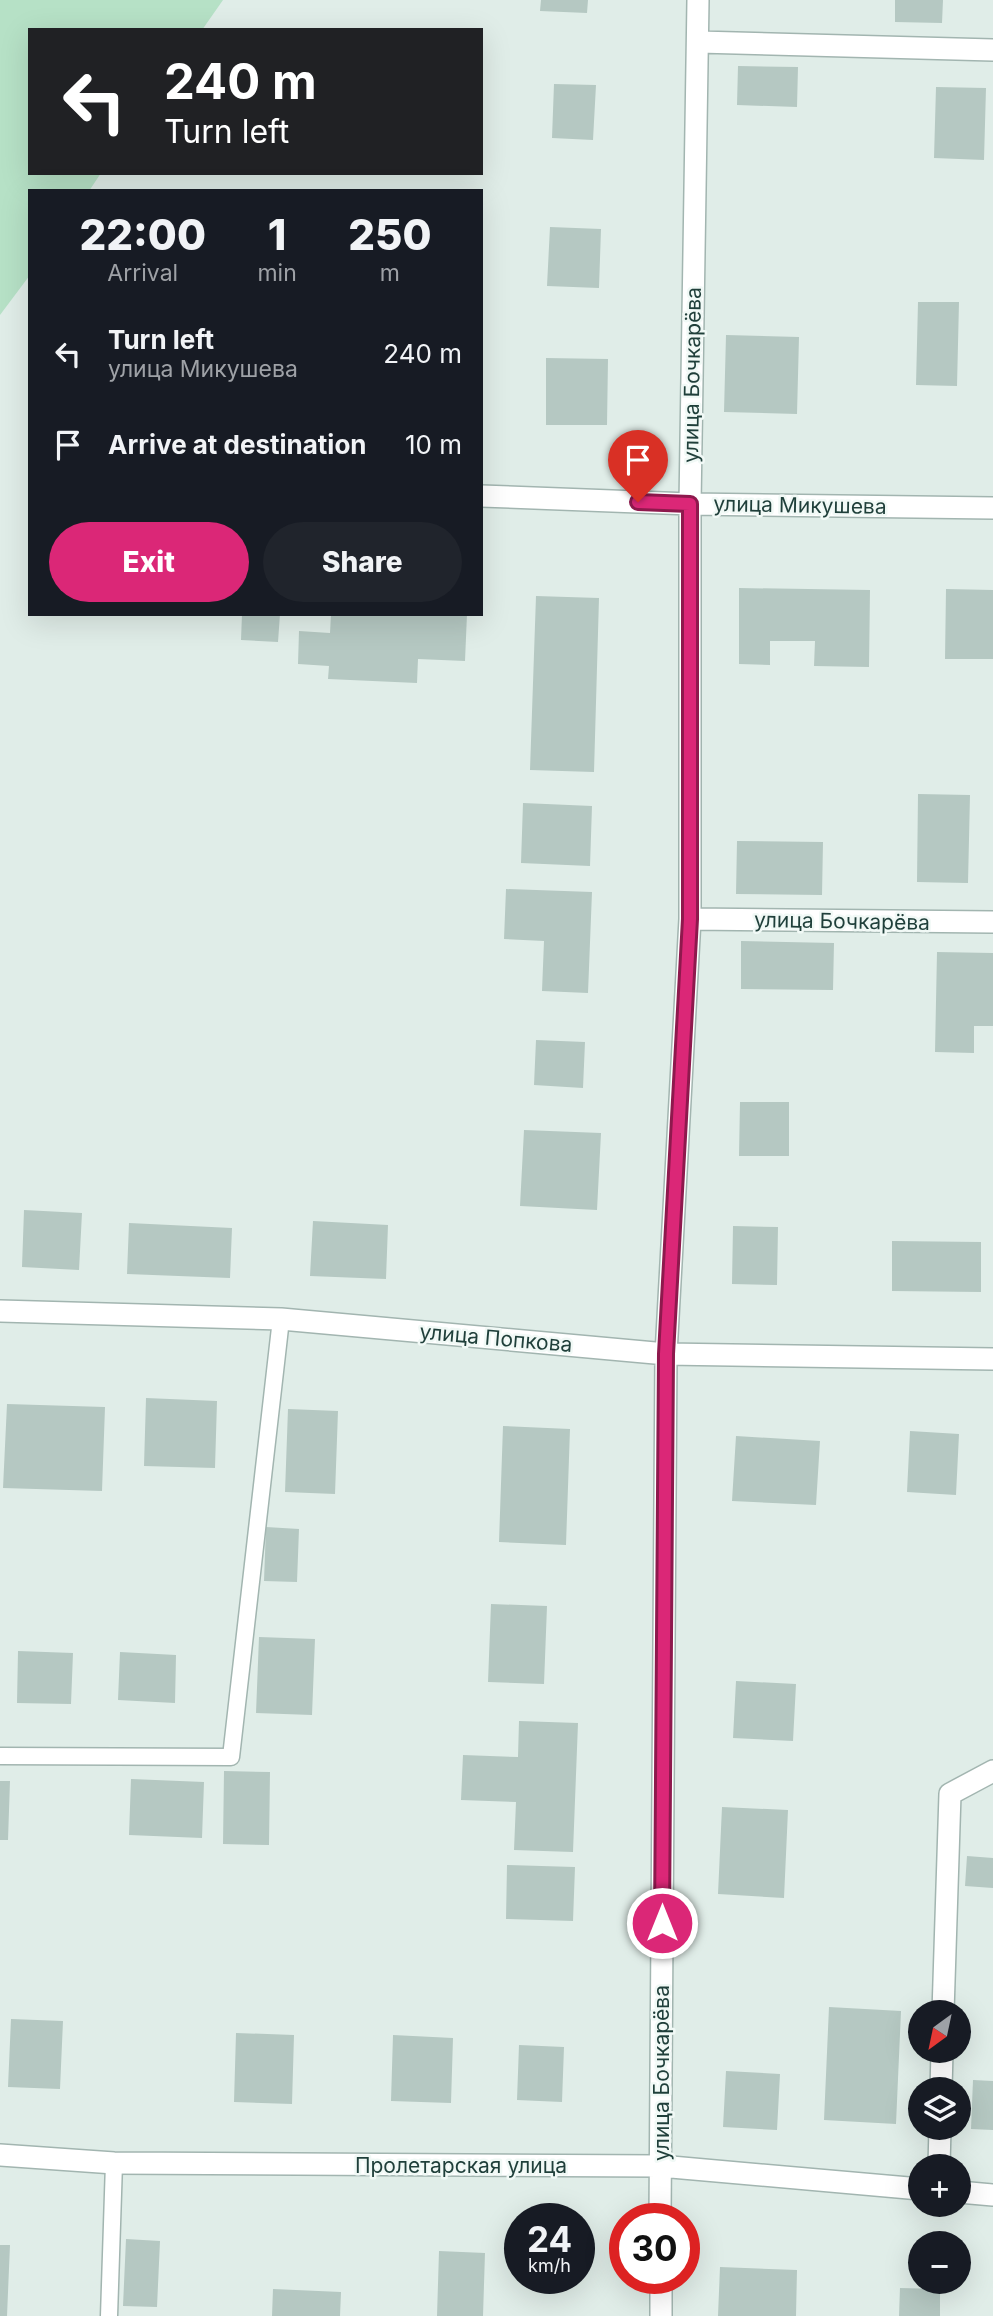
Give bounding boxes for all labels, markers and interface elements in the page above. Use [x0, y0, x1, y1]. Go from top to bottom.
text: 240 m [164, 52, 317, 111]
icon: left [49, 56, 140, 147]
text: Turn left [164, 112, 289, 151]
text: 22:00 [79, 209, 206, 260]
text: 1 [268, 209, 286, 260]
text: 250 [348, 209, 432, 260]
text: Arrival [107, 259, 178, 287]
text: min [257, 259, 297, 287]
text: m [380, 259, 400, 287]
street label: улица Бочкарёва [678, 287, 706, 463]
text: Turn left [108, 324, 214, 355]
icon: left [49, 335, 87, 373]
text: 240 m [383, 338, 462, 369]
text: улица Микушева [108, 355, 298, 383]
icon: arrive [49, 426, 87, 464]
text: Arrive at destination [108, 429, 367, 460]
text: 10 m [405, 429, 462, 460]
pin [608, 430, 668, 502]
icon: arrive [619, 441, 657, 479]
street label: улица Микушева [713, 491, 887, 519]
button: Exit [49, 522, 249, 602]
button: Share [263, 522, 462, 602]
street label: улица Бочкарёва [754, 907, 930, 935]
street label: улица Попкова [419, 1319, 573, 1357]
position arrow [625, 1886, 699, 1960]
street label: улица Бочкарёва [649, 1985, 674, 2161]
north arrow [908, 2000, 971, 2063]
map controls [908, 2000, 971, 2294]
button: layers [908, 2077, 971, 2140]
street label: Пролетарская улица [355, 2153, 567, 2178]
button: + [908, 2154, 971, 2217]
speed limit sign: 30 [609, 2203, 700, 2294]
text: 24 [527, 2218, 572, 2260]
button: − [908, 2231, 971, 2294]
text: km/h [528, 2255, 571, 2276]

